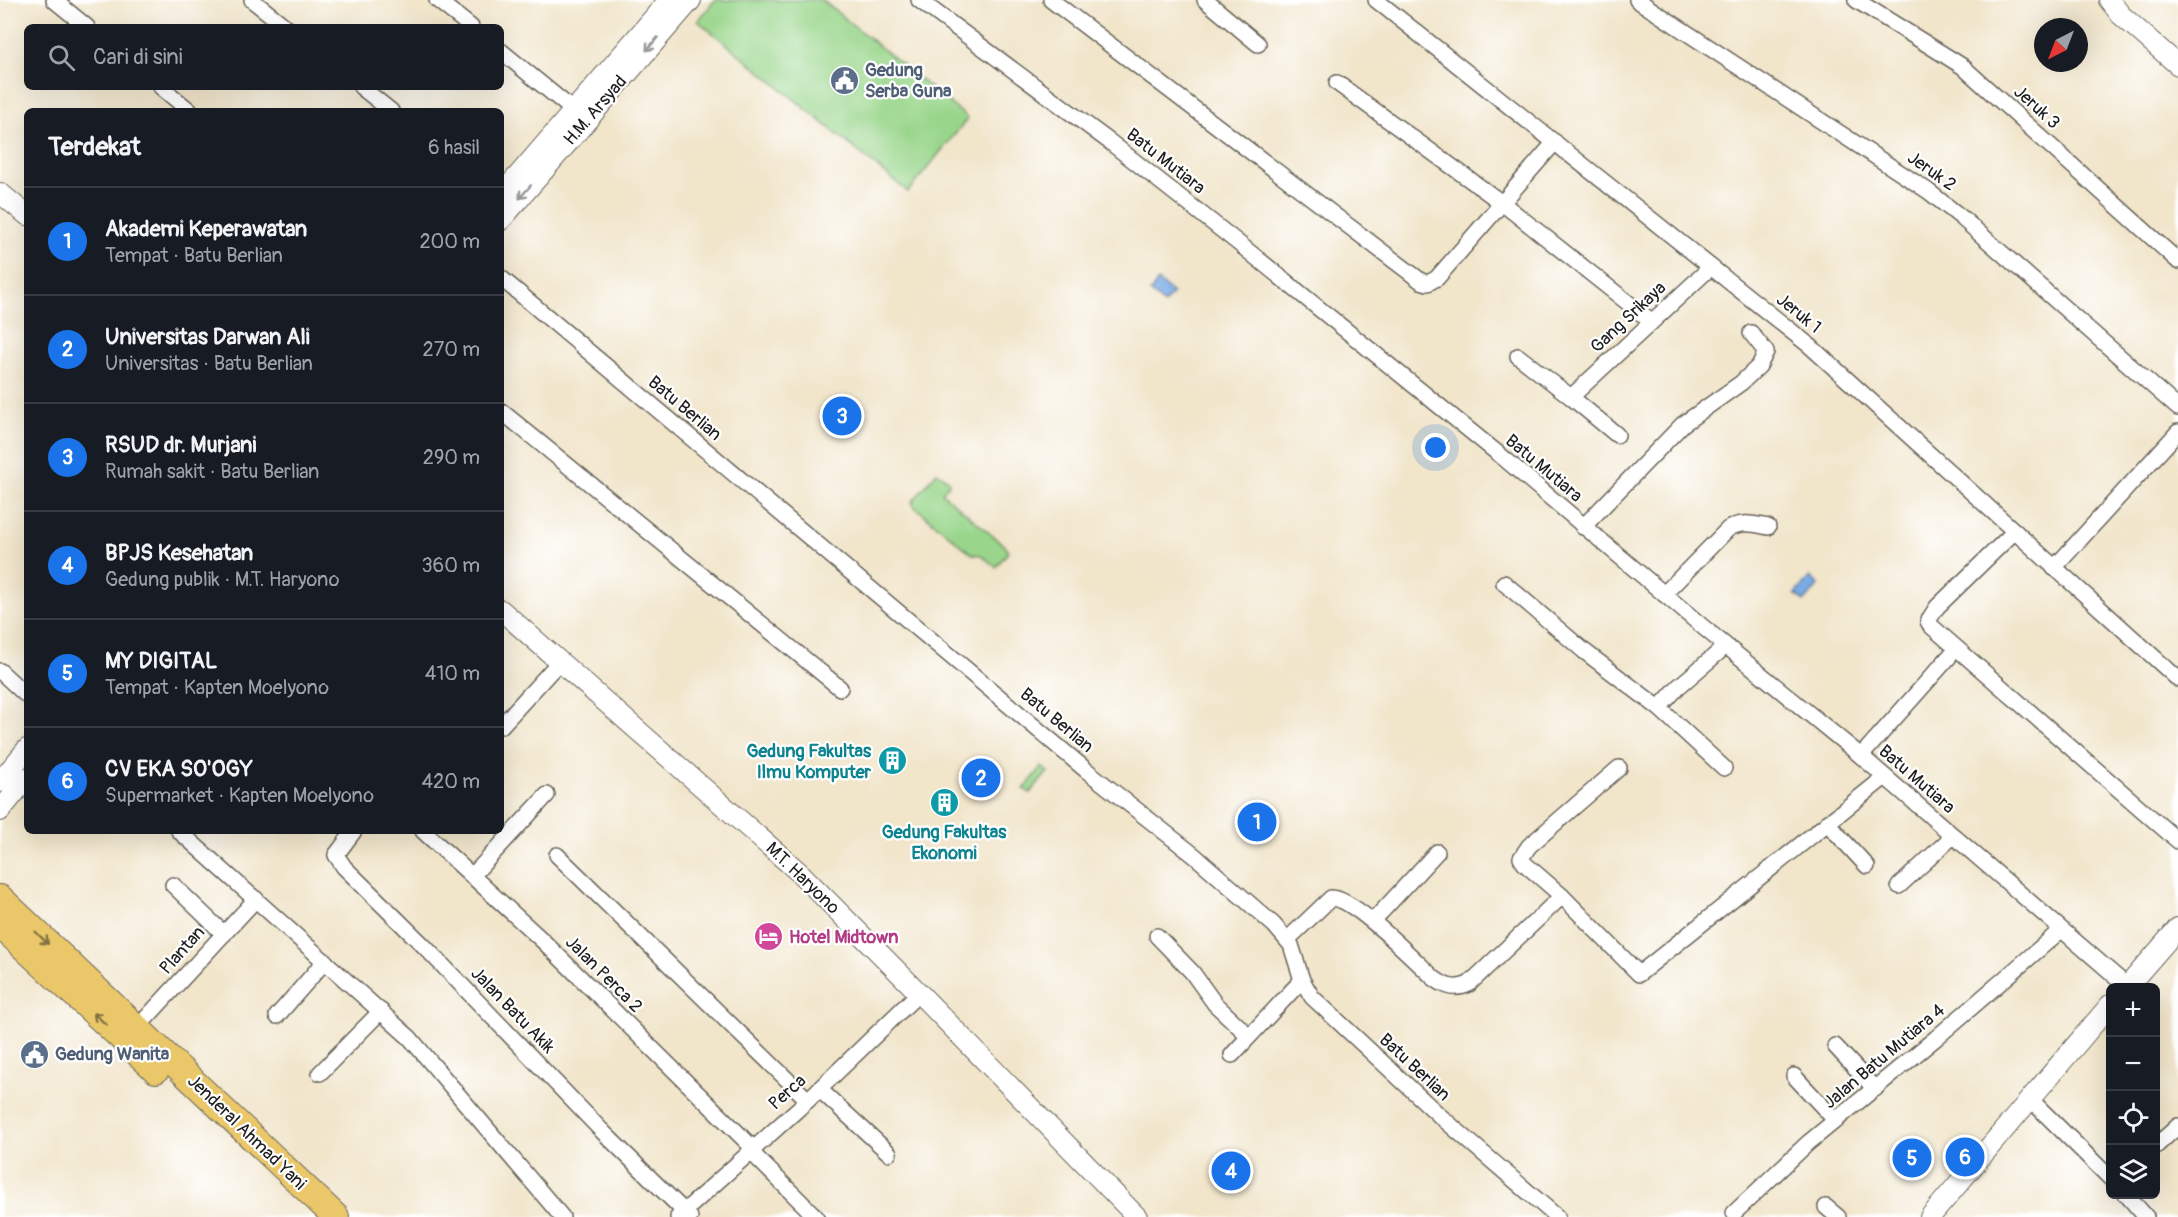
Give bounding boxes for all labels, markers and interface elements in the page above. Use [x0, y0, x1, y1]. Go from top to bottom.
north arrow [2034, 18, 2088, 72]
search box [24, 24, 504, 90]
one-way arrow [645, 36, 659, 51]
icon: search [45, 41, 78, 74]
text: Cari di sini [93, 43, 183, 71]
place label: Gedung Serba Guna [865, 59, 952, 103]
public building icon: Gedung Serba Guna [828, 64, 860, 96]
street label: H.M. Arsyad [559, 71, 632, 150]
street label: Jeruk 3 [2009, 81, 2065, 134]
street label: Batu Mutiara [1122, 123, 1210, 199]
text: Terdekat [48, 131, 141, 163]
text: 6 hasil [428, 135, 480, 160]
street label: Jeruk 2 [1903, 146, 1961, 196]
one-way arrow [518, 184, 532, 199]
text: Akademi Keperawatan [105, 215, 307, 243]
text: 1 [64, 229, 71, 254]
text: 200 m [419, 229, 480, 254]
text: Tempat · Batu Berlian [105, 243, 283, 268]
street label: Gang Srikaya [1586, 277, 1671, 358]
street label: Jeruk 1 [1771, 288, 1826, 339]
text: Universitas Darwan Ali [105, 323, 310, 351]
text: 2 [62, 337, 73, 362]
text: 270 m [422, 337, 480, 362]
text: Universitas · Batu Berlian [105, 351, 313, 376]
street label: Batu Berlian [643, 371, 726, 446]
pin: 3 [822, 394, 862, 438]
street label: Batu Mutiara [1500, 429, 1587, 507]
text: RSUD dr. Murjani [105, 431, 256, 459]
your location [1421, 433, 1450, 462]
text: 3 [62, 445, 73, 470]
text: 290 m [423, 445, 480, 470]
text: Rumah sakit · Batu Berlian [105, 459, 319, 484]
text: BPJS Kesehatan [105, 539, 253, 567]
text: 4 [62, 553, 73, 578]
text: 360 m [421, 553, 480, 578]
text: Gedung publik · M.T. Haryono [105, 567, 339, 592]
text: MY DIGITAL [105, 647, 217, 675]
text: 5 [62, 661, 73, 686]
text: 410 m [425, 661, 480, 686]
text: Tempat · Kapten Moelyono [105, 675, 329, 700]
street label: Batu Berlian [1015, 683, 1098, 758]
place label: Gedung Fakultas Ilmu Komputer [747, 740, 872, 784]
street label: Batu Mutiara [1874, 740, 1960, 819]
building icon: Gedung Fakultas Ilmu Komputer [876, 745, 908, 777]
text: CV EKA SO'OGY [105, 755, 253, 783]
pin: 2 [962, 756, 1000, 800]
text: 6 [62, 769, 73, 794]
text: 420 m [421, 769, 480, 794]
text: Supermarket · Kapten Moelyono [105, 783, 374, 808]
building icon: Gedung Fakultas Ekonomi [928, 787, 960, 819]
pin: 1 [1238, 800, 1276, 844]
place label: Gedung Fakultas Ekonomi [882, 821, 1007, 865]
street label: M.T. Haryono [761, 837, 845, 920]
street label: Plantan [155, 921, 210, 979]
hotel icon: Hotel Midtown [752, 921, 784, 953]
place label: Hotel Midtown [789, 926, 898, 949]
one-way arrow [35, 931, 50, 945]
street label: Jalan Perca 2 [560, 931, 647, 1018]
street label: Jalan Batu Akik [466, 962, 560, 1059]
map controls [2106, 983, 2160, 1199]
button: + [2106, 983, 2160, 1037]
street label: Jalan Batu Mutiara 4 [1819, 999, 1950, 1114]
one-way arrow [93, 1012, 108, 1026]
street label: Batu Berlian [1374, 1029, 1455, 1106]
button: − [2106, 1037, 2160, 1091]
public building icon: Gedung Wanita [18, 1038, 50, 1070]
place label: Gedung Wanita [55, 1043, 170, 1066]
street label: Jenderal Ahmad Yani [182, 1070, 311, 1195]
street label: Perca [764, 1070, 811, 1115]
button: locate [2106, 1091, 2160, 1145]
pin: 6 [1946, 1134, 1984, 1180]
pin: 5 [1892, 1136, 1932, 1180]
button: layers [2106, 1145, 2160, 1199]
pin: 4 [1212, 1148, 1250, 1194]

